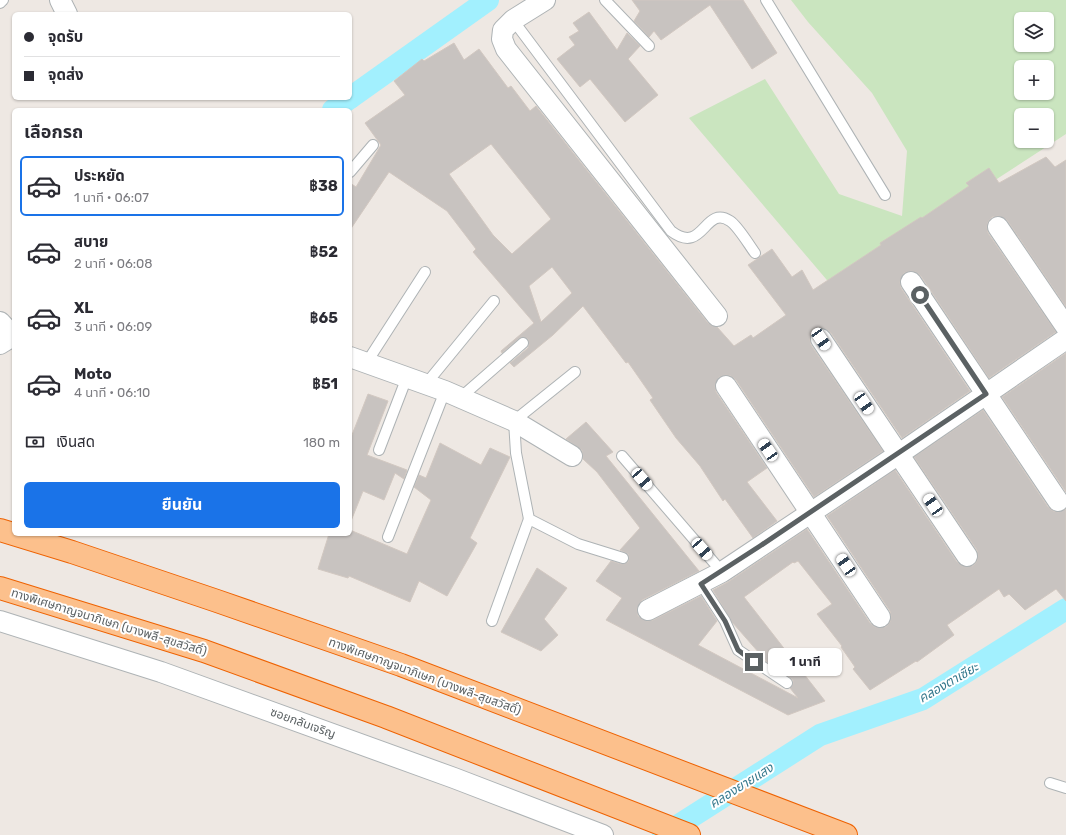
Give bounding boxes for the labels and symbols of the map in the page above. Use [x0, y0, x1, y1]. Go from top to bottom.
route start [911, 286, 929, 304]
car [809, 326, 833, 352]
car [852, 390, 876, 416]
car [756, 437, 780, 463]
car [630, 466, 654, 492]
car [921, 492, 945, 518]
car [690, 536, 714, 562]
car [834, 552, 858, 578]
street label: ทางพิเศษกาญจนาภิเษก (บางพลี-สุขสวัสดิ์) [9, 585, 209, 658]
street label: ทางพิเศษกาญจนาภิเษก (บางพลี-สุขสวัสดิ์) [327, 634, 523, 717]
callout: 1 นาที [768, 648, 842, 676]
route end [745, 653, 763, 671]
water label: คลองตาเซียะ [916, 659, 982, 706]
street label: ซอยกลับเจริญ [268, 705, 338, 741]
water label: คลองยายแสง [707, 759, 777, 811]

